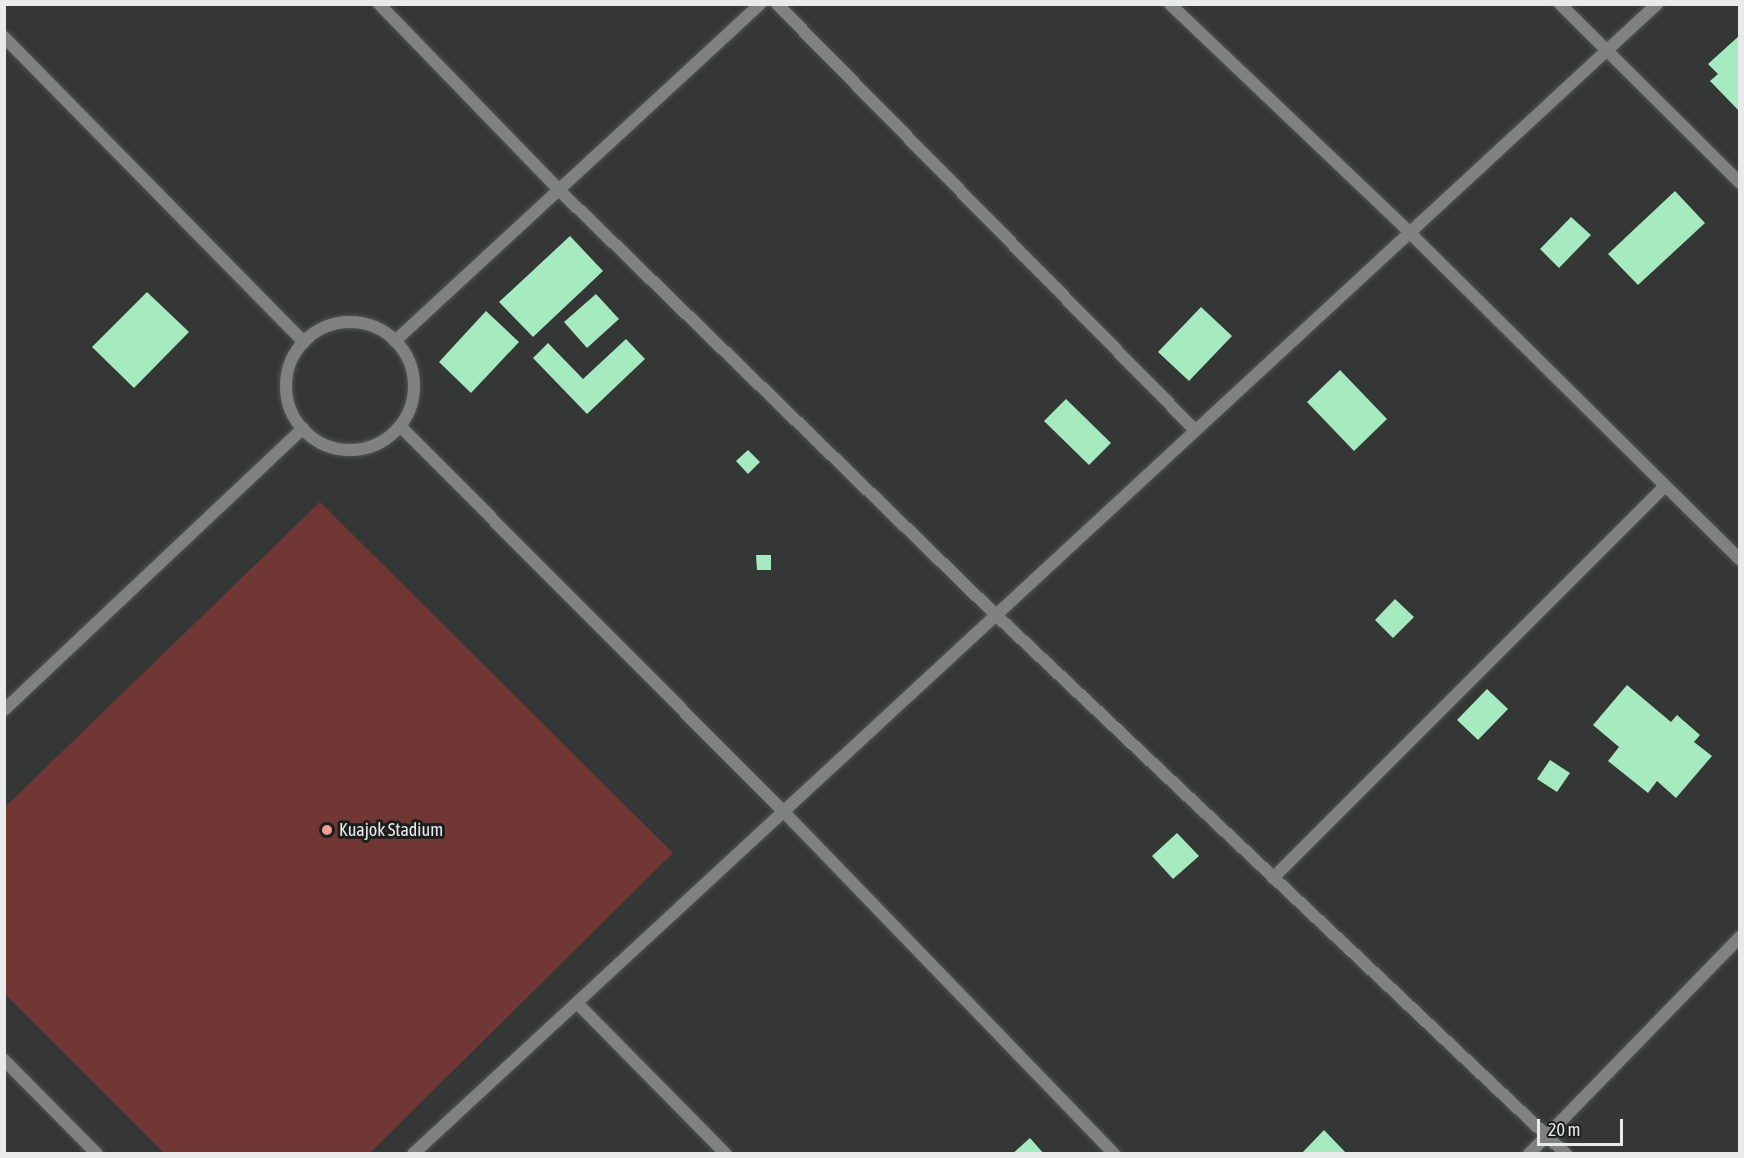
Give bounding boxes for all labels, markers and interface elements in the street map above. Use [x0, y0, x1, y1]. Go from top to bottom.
place label: Kuajok Stadium [339, 819, 443, 841]
marker: Kuajok Stadium [320, 823, 334, 837]
scale bar [1540, 1107, 1626, 1145]
text: 20 m [1548, 1119, 1580, 1140]

